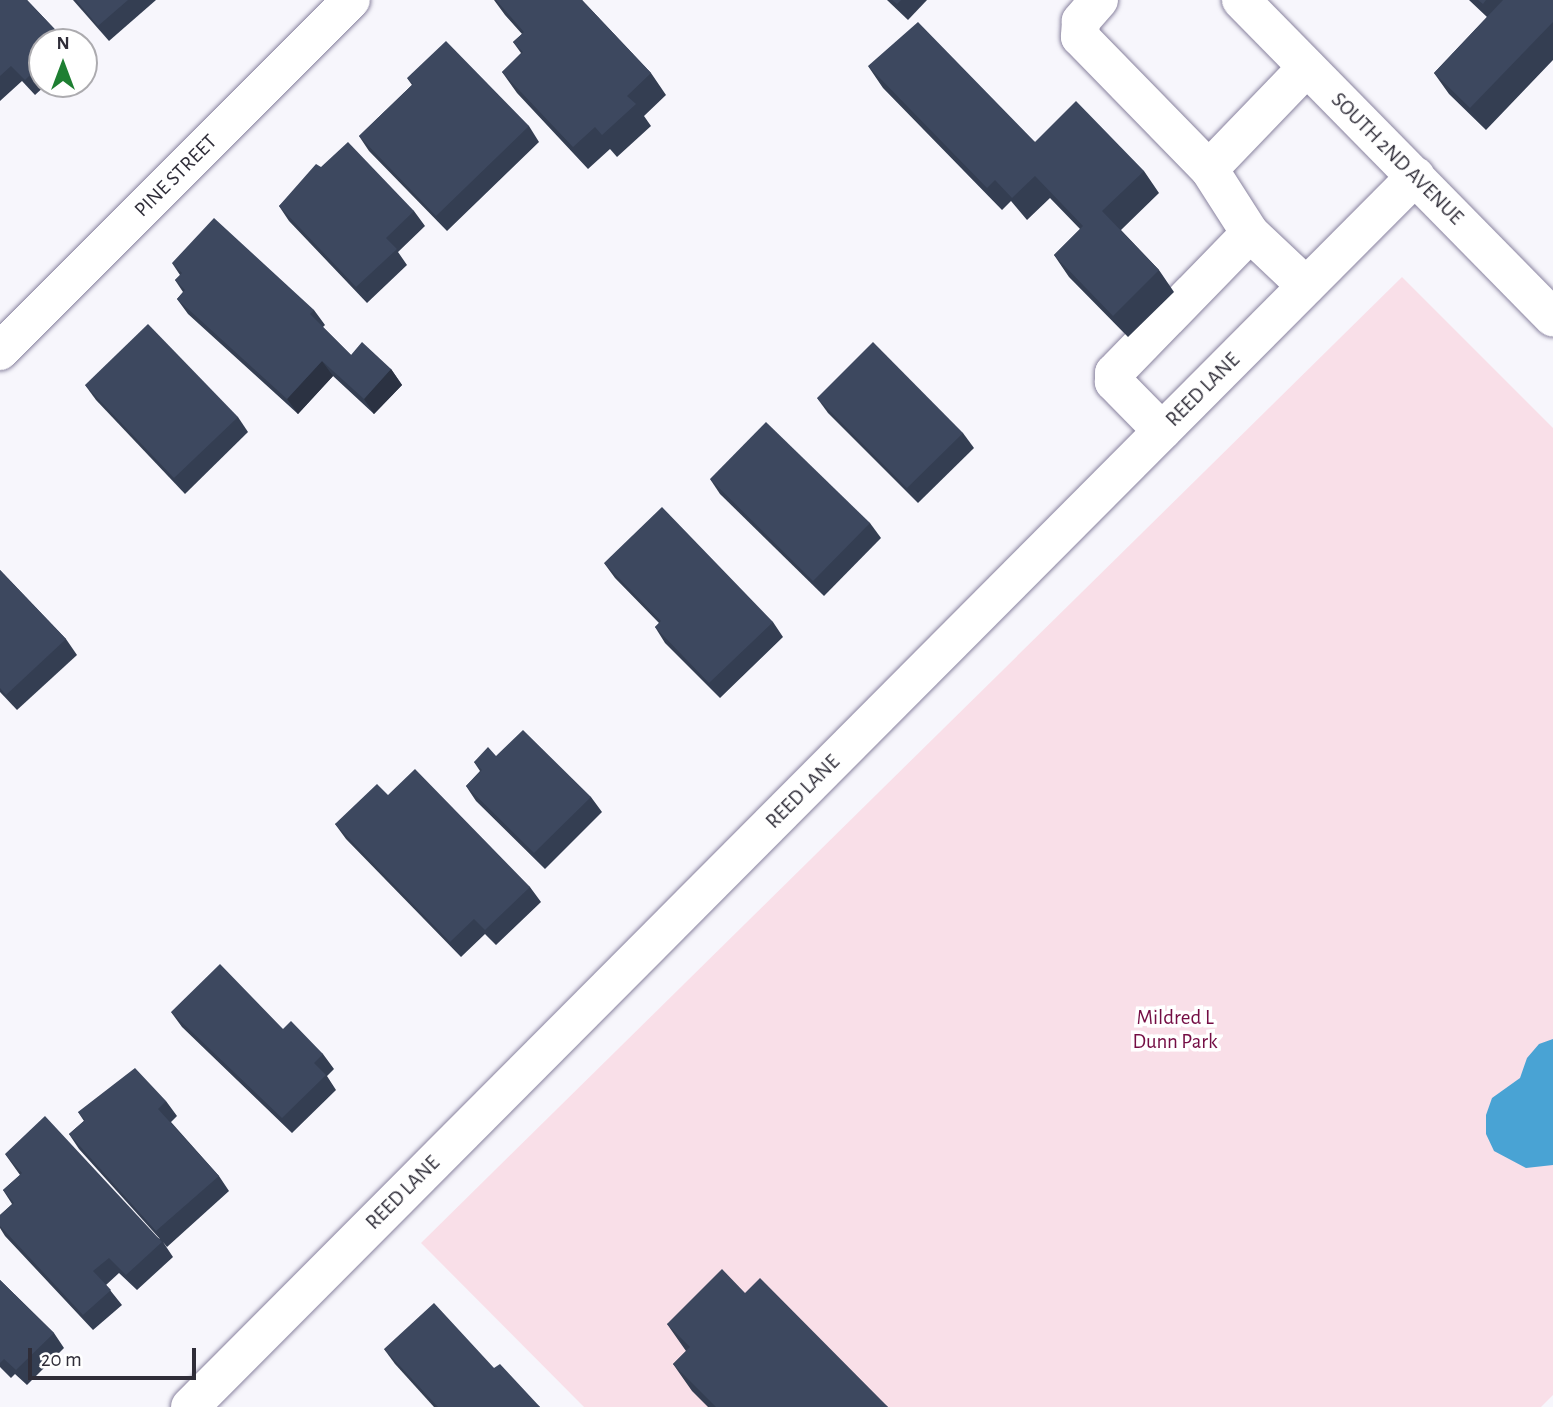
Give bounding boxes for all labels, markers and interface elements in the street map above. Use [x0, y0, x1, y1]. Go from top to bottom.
north arrow [28, 28, 98, 98]
text: N [56, 34, 70, 53]
street label: SOUTH 2ND AVENUE [1326, 88, 1468, 230]
street label: PINE STREET [129, 129, 223, 223]
street label: REED LANE [1161, 348, 1245, 432]
street label: REED LANE [761, 750, 845, 834]
park label: Mildred L Dunn Park [1132, 1005, 1218, 1055]
street label: REED LANE [361, 1151, 445, 1235]
scale bar [32, 1334, 200, 1378]
text: 20 m [41, 1349, 82, 1370]

